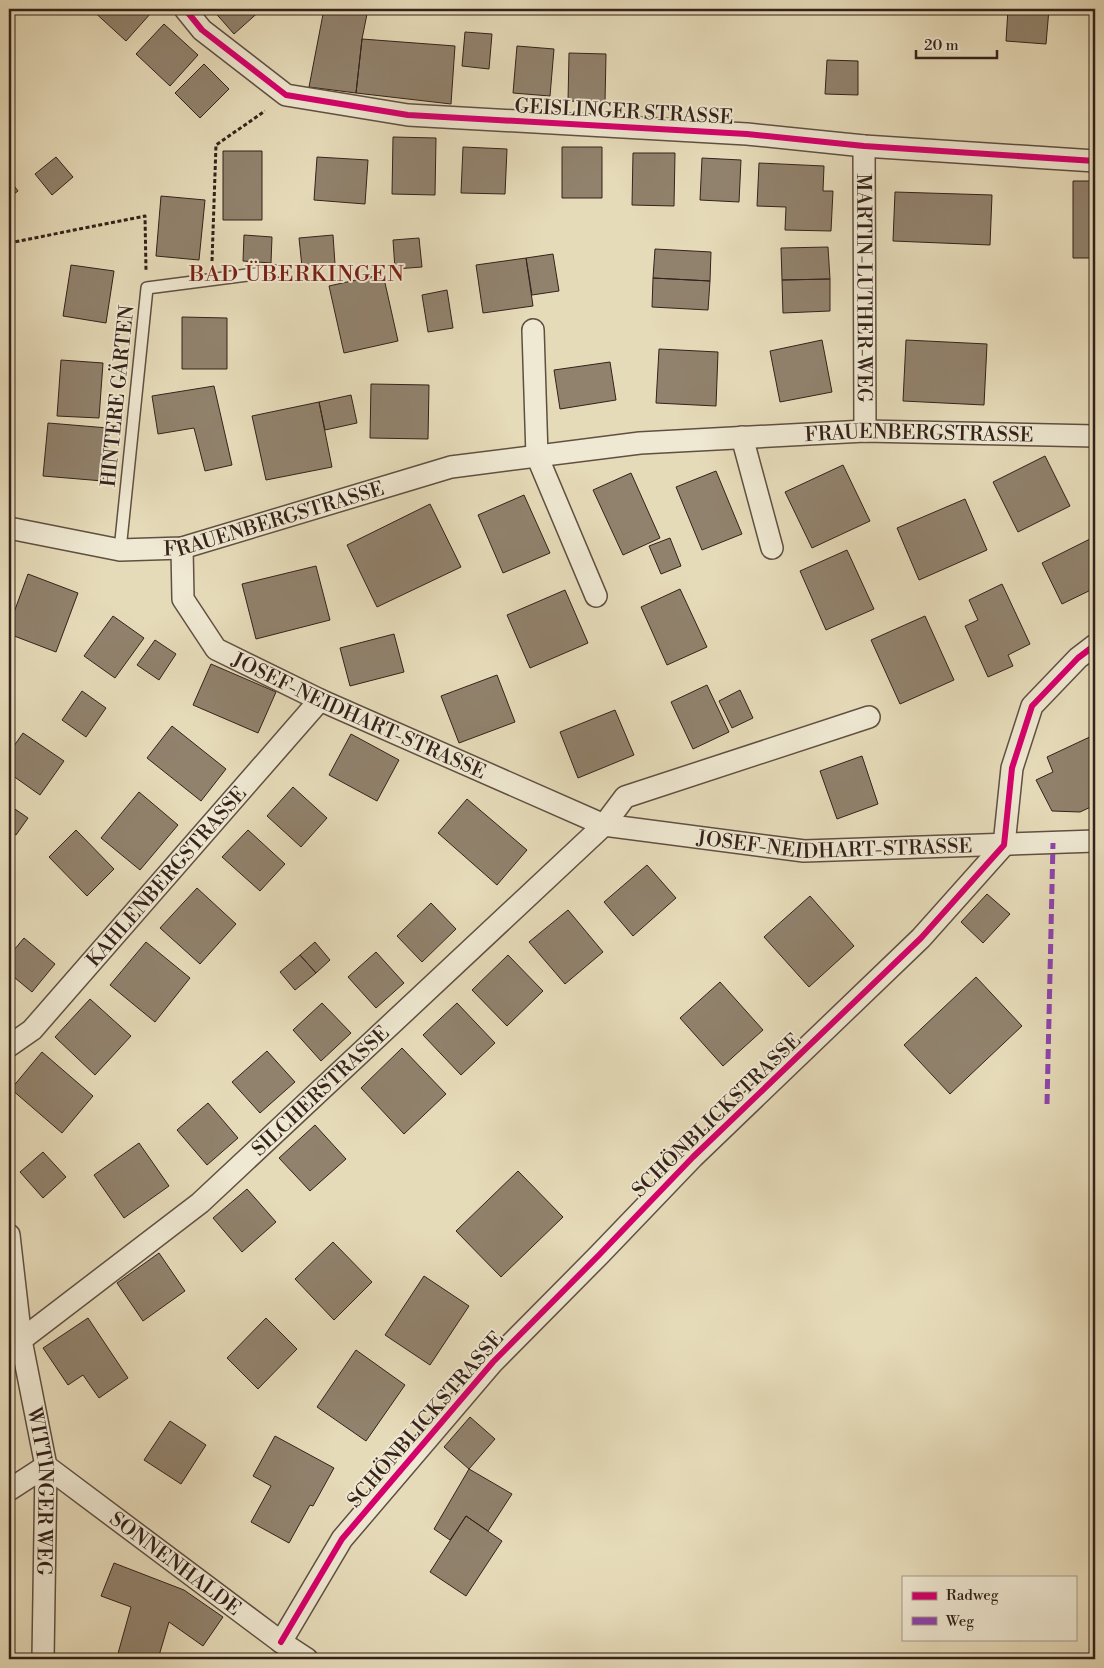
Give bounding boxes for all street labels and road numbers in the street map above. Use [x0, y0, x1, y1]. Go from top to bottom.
street label: GEISLINGER STRASSE [514, 94, 734, 131]
street label: MARTIN-LUTHER-WEG [850, 174, 876, 403]
street label: HINTERE GÄRTEN [96, 304, 140, 488]
street label: FRAUENBERGSTRASSE [804, 420, 1034, 449]
street label: FRAUENBERGSTRASSE [163, 477, 387, 563]
street label: JOSEF-NEIDHART-STRASSE [227, 647, 490, 785]
street label: KAHLENBERGSTRASSE [82, 782, 253, 973]
street label: JOSEF-NEIDHART-STRASSE [694, 826, 973, 865]
street label: SILCHERSTRASSE [247, 1021, 395, 1162]
street label: SCHÖNBLICKSTRASSE [627, 1028, 807, 1203]
street label: SCHÖNBLICKSTRASSE [342, 1326, 510, 1513]
street label: WITTINGER WEG [20, 1404, 57, 1576]
street label: SONNENHALDE [104, 1507, 245, 1622]

